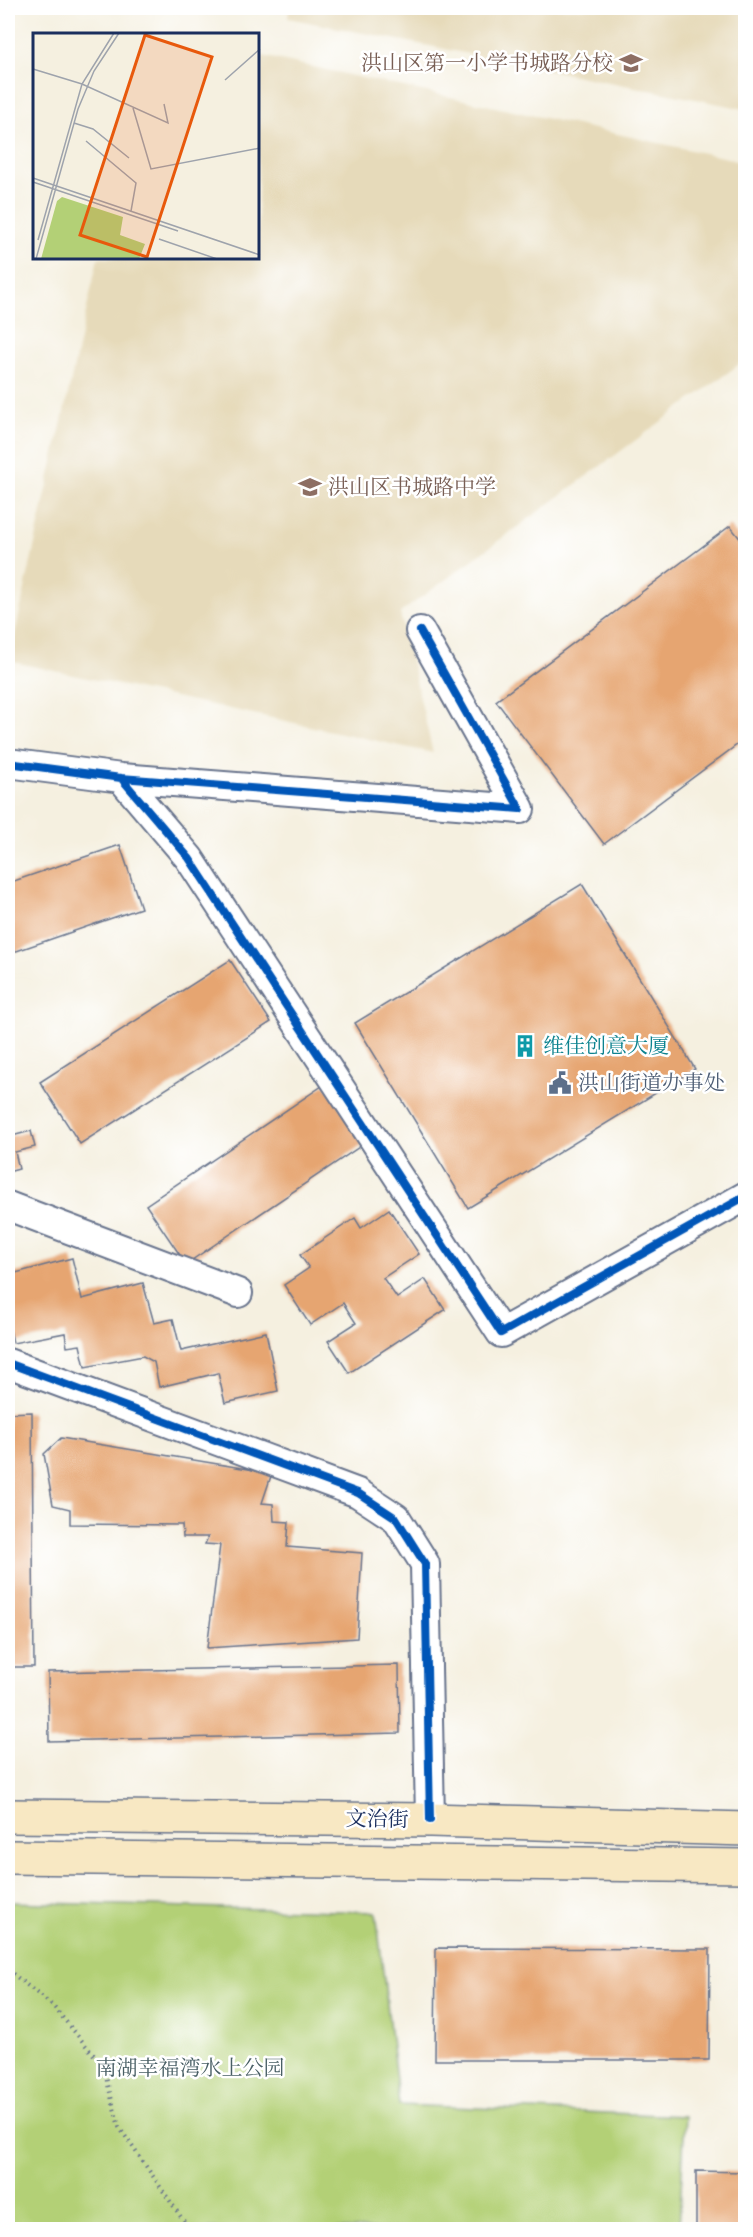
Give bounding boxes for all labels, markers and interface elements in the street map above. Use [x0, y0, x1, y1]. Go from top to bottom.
inset map [33, 33, 260, 260]
place label: 洪山区第一小学书城路分校 [361, 50, 613, 79]
school or university icon: 洪山区第一小学书城路分校 [618, 50, 644, 76]
school or university icon: 洪山区书城路中学 [297, 474, 323, 500]
place label: 洪山区书城路中学 [328, 474, 496, 503]
building icon: 维佳创意大厦 [512, 1033, 538, 1059]
place label: 维佳创意大厦 [543, 1033, 669, 1062]
public building icon: 洪山街道办事处 [547, 1070, 573, 1096]
place label: 洪山街道办事处 [578, 1070, 725, 1099]
street label: 文治街 [345, 1805, 409, 1836]
park label: 南湖幸福湾水上公园 [96, 2055, 285, 2084]

